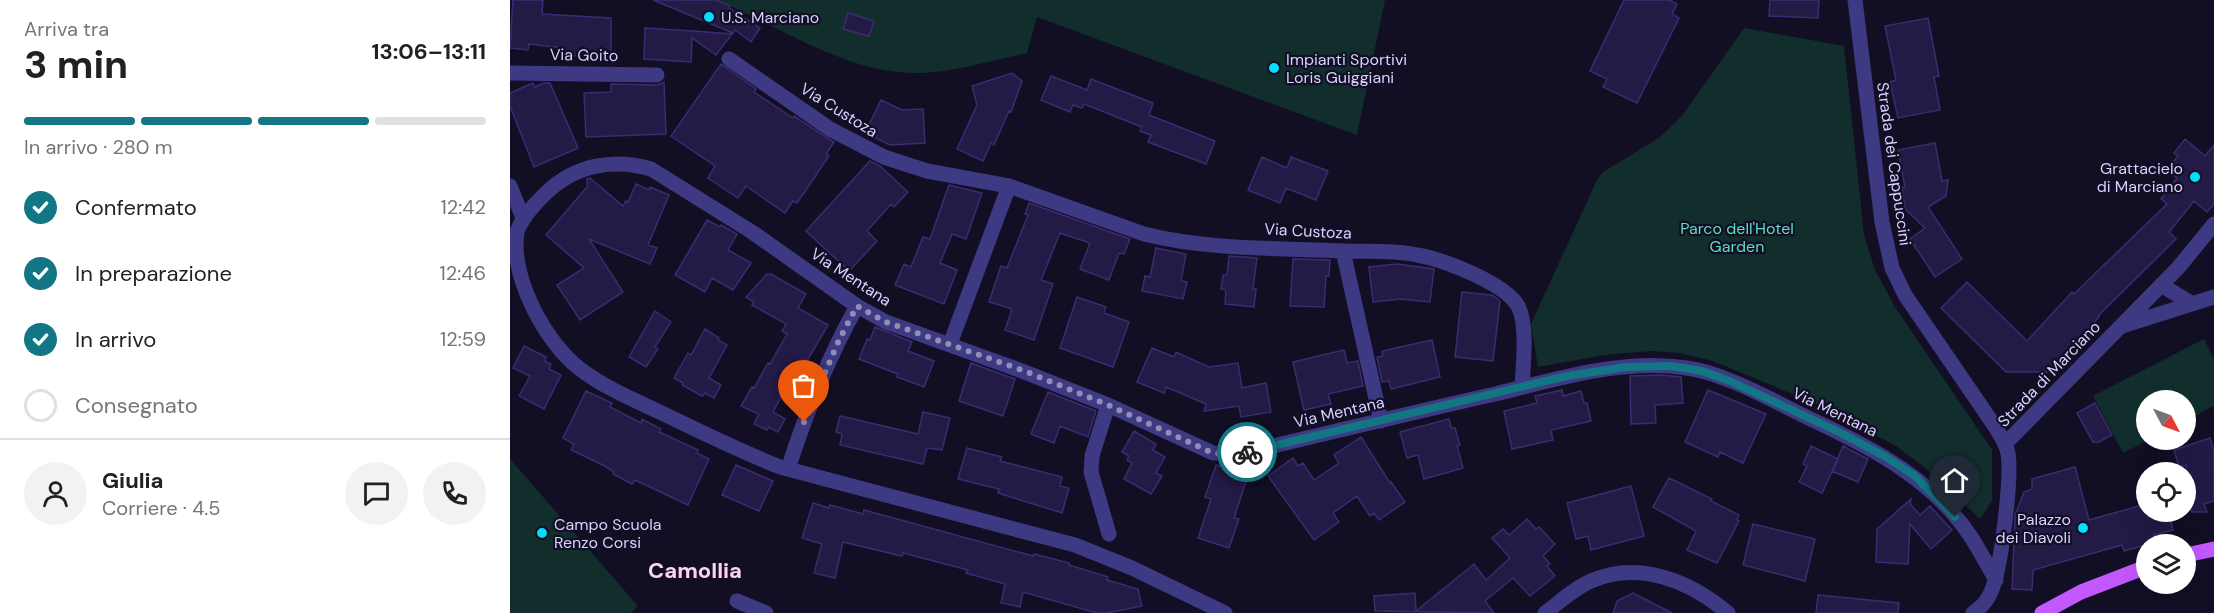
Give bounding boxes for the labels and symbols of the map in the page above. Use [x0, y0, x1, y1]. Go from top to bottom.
place label: U.S. Marciano [721, 7, 819, 28]
marker: U.S. Marciano [702, 10, 716, 24]
street label: Via Goito [550, 44, 618, 66]
place label: Impianti Sportivi Loris Guiggiani [1286, 49, 1407, 88]
marker: Impianti Sportivi Loris Guiggiani [1267, 61, 1281, 75]
street label: Via Custoza [796, 78, 882, 142]
street label: Strada dei Cappuccini [1872, 81, 1916, 247]
place label: Grattacielo di Marciano [2097, 158, 2183, 197]
marker: Grattacielo di Marciano [2188, 170, 2202, 184]
street label: Via Custoza [1264, 218, 1352, 244]
park label: Parco dell'Hotel Garden [1680, 218, 1794, 257]
street label: Via Mentana [807, 243, 895, 311]
street label: Strada di Marciano [1993, 317, 2105, 431]
pin [778, 360, 829, 422]
street label: Via Mentana [1789, 382, 1881, 442]
north arrow [2136, 390, 2196, 450]
street label: Via Mentana [1292, 391, 1386, 433]
courier [1217, 422, 1277, 482]
pin [1929, 455, 1980, 517]
place label: Palazzo dei Diavoli [1996, 509, 2071, 548]
place label: Campo Scuola Renzo Corsi [554, 514, 662, 553]
marker: Palazzo dei Diavoli [2076, 521, 2090, 535]
marker: Campo Scuola Renzo Corsi [535, 526, 549, 540]
district label: Camollia [648, 556, 742, 585]

